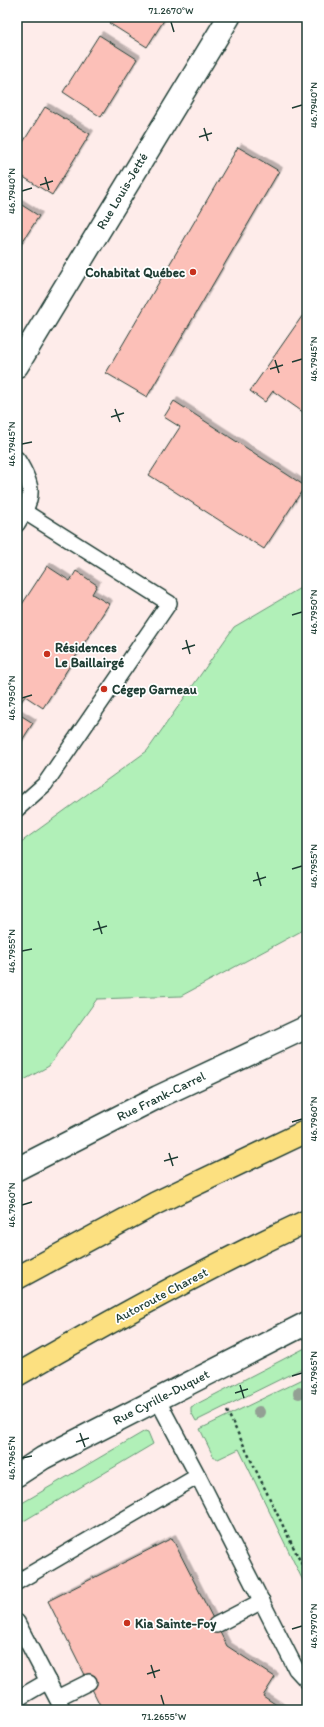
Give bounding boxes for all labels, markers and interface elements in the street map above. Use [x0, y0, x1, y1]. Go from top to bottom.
text: 71.2670°W [148, 4, 194, 17]
text: 46.7940°N [307, 82, 320, 128]
street label: Rue Louis-Jetté [93, 150, 151, 232]
text: 46.7940°N [5, 168, 18, 214]
place label: Cohabitat Québec [85, 265, 185, 280]
marker: Cohabitat Québec [188, 267, 198, 277]
text: 46.7945°N [307, 336, 320, 381]
text: 46.7945°N [5, 421, 18, 466]
text: 46.7950°N [307, 589, 320, 635]
place label: Résidences Le Baillairgé [55, 640, 124, 671]
marker: Résidences Le Baillairgé [42, 649, 52, 659]
text: 46.7950°N [5, 675, 18, 721]
place label: Cégep Garneau [112, 682, 198, 698]
marker: Cégep Garneau [99, 684, 109, 694]
text: 46.7955°N [307, 844, 320, 888]
text: 46.7955°N [5, 929, 18, 973]
street label: Rue Frank-Carrel [114, 1068, 208, 1124]
text: 46.7960°N [307, 1096, 320, 1142]
text: 46.7960°N [5, 1182, 18, 1228]
street label: Autoroute Charest [112, 1264, 210, 1326]
text: 46.7965°N [307, 1351, 320, 1395]
street label: Rue Cyrille-Duquet [110, 1366, 212, 1428]
text: 46.7965°N [5, 1436, 18, 1480]
text: 46.7970°N [307, 1603, 320, 1648]
place label: Kia Sainte-Foy [135, 1616, 217, 1632]
marker: Kia Sainte-Foy [122, 1618, 132, 1628]
text: 71.2655°W [142, 1710, 187, 1723]

